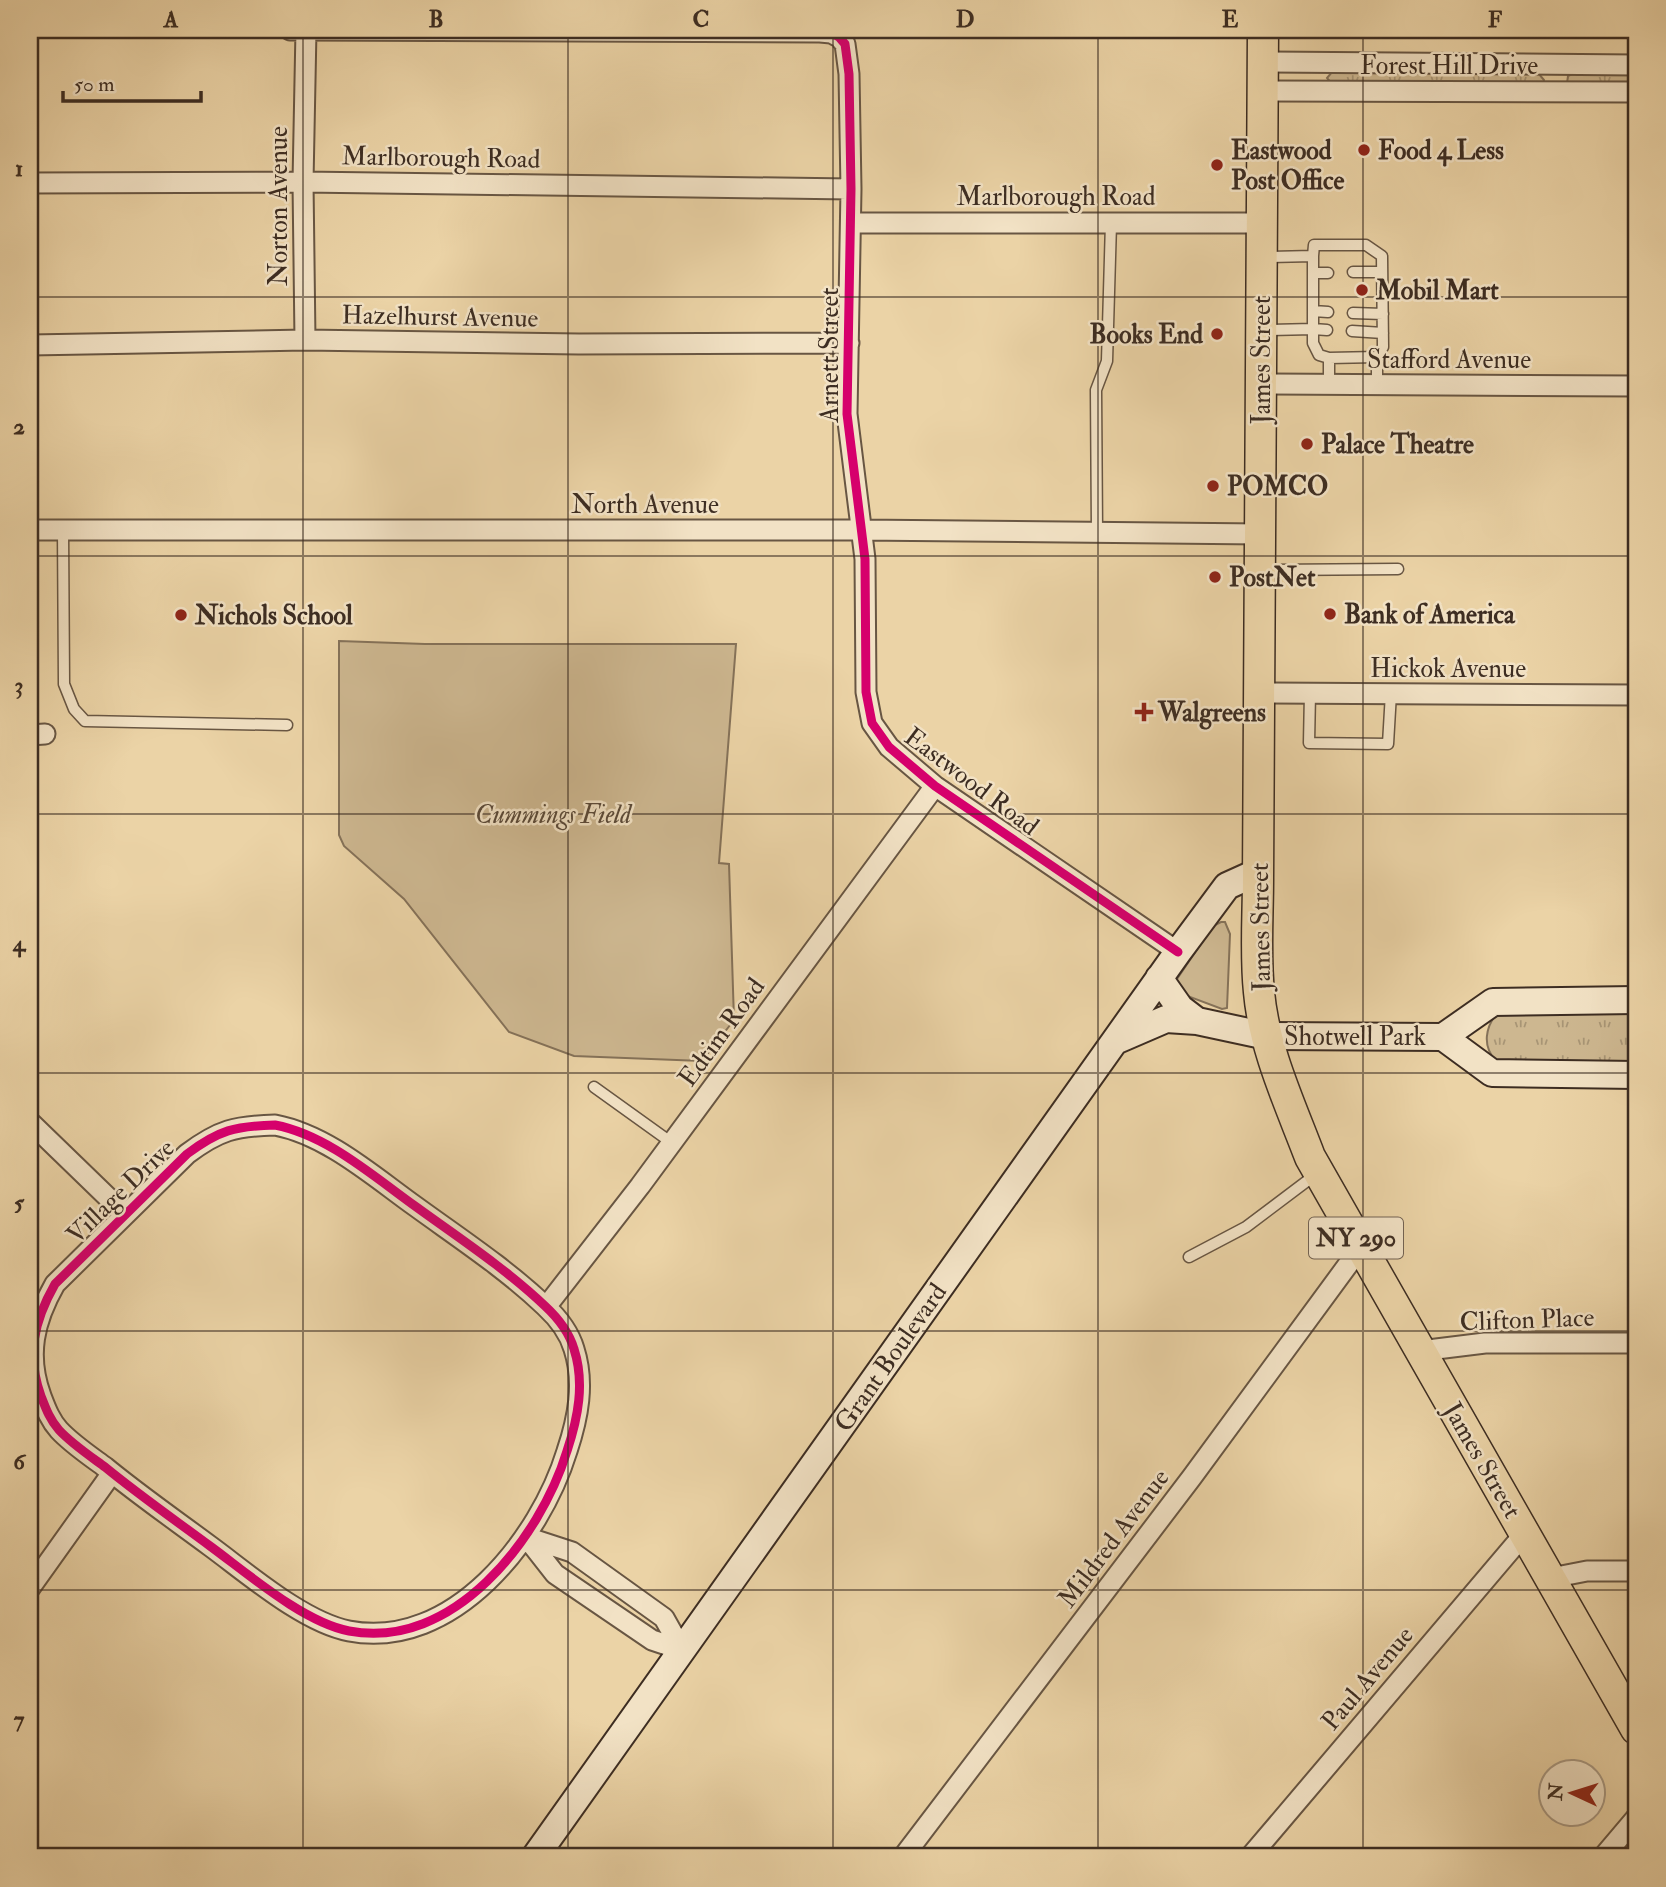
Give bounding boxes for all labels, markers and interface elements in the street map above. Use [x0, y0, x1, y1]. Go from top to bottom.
text: A [163, 5, 179, 34]
text: B [428, 5, 444, 34]
text: C [693, 5, 709, 34]
text: D [956, 5, 974, 34]
text: E [1222, 5, 1239, 34]
text: F [1488, 5, 1503, 34]
street label: Forest Hill Drive [1360, 50, 1538, 82]
scale bar [63, 60, 201, 104]
text: 50 m [74, 71, 115, 98]
street label: Norton Avenue [263, 126, 295, 286]
place label: Eastwood Post Office [1231, 135, 1344, 197]
place label: Food 4 Less [1378, 135, 1504, 167]
street label: Marlborough Road [341, 140, 541, 176]
marker: Food 4 Less [1356, 142, 1372, 158]
text: 1 [15, 154, 23, 183]
marker: Eastwood Post Office [1209, 157, 1225, 173]
street label: Marlborough Road [957, 181, 1156, 213]
place label: Mobil Mart [1375, 275, 1499, 307]
marker: Mobil Mart [1354, 282, 1370, 298]
street label: Arnett Street [814, 287, 846, 424]
street label: James Street [1246, 296, 1278, 425]
street label: Hazelhurst Avenue [341, 299, 539, 335]
place label: Books End [1090, 319, 1203, 351]
marker: Books End [1209, 326, 1225, 342]
street label: Stafford Avenue [1367, 344, 1531, 376]
text: 2 [13, 412, 25, 441]
place label: Palace Theatre [1321, 429, 1474, 461]
marker: Palace Theatre [1299, 436, 1315, 452]
place label: POMCO [1227, 471, 1328, 503]
marker: POMCO [1205, 478, 1221, 494]
street label: North Avenue [571, 489, 719, 521]
place label: PostNet [1229, 562, 1316, 594]
marker: PostNet [1207, 569, 1223, 585]
place label: Bank of America [1344, 599, 1516, 631]
place label: Nichols School [194, 600, 353, 632]
marker: Bank of America [1322, 606, 1338, 622]
marker: Nichols School [173, 607, 189, 623]
street label: Hickok Avenue [1370, 653, 1526, 685]
text: 3 [15, 671, 23, 700]
place label: Walgreens [1157, 697, 1266, 730]
marker: Walgreens [1136, 704, 1152, 720]
street label: Eastwood Road [898, 721, 1045, 843]
park label: Cummings Field [475, 799, 633, 831]
street label: James Street [1244, 862, 1278, 993]
text: 4 [12, 929, 27, 958]
street label: Edtim Road [672, 972, 772, 1093]
street label: Shotwell Park [1284, 1021, 1426, 1053]
street label: Village Drive [60, 1132, 181, 1251]
text: 5 [14, 1188, 25, 1217]
road number: NY 290 [1309, 1218, 1403, 1258]
street label: Grant Boulevard [828, 1277, 954, 1438]
street label: Clifton Place [1459, 1302, 1595, 1338]
street label: James Street [1436, 1396, 1528, 1524]
text: 6 [13, 1447, 27, 1476]
street label: Mildred Avenue [1051, 1463, 1176, 1614]
street label: Paul Avenue [1315, 1620, 1421, 1737]
text: 7 [14, 1705, 25, 1734]
north arrow [1536, 1758, 1606, 1828]
text: N [1543, 1782, 1569, 1802]

